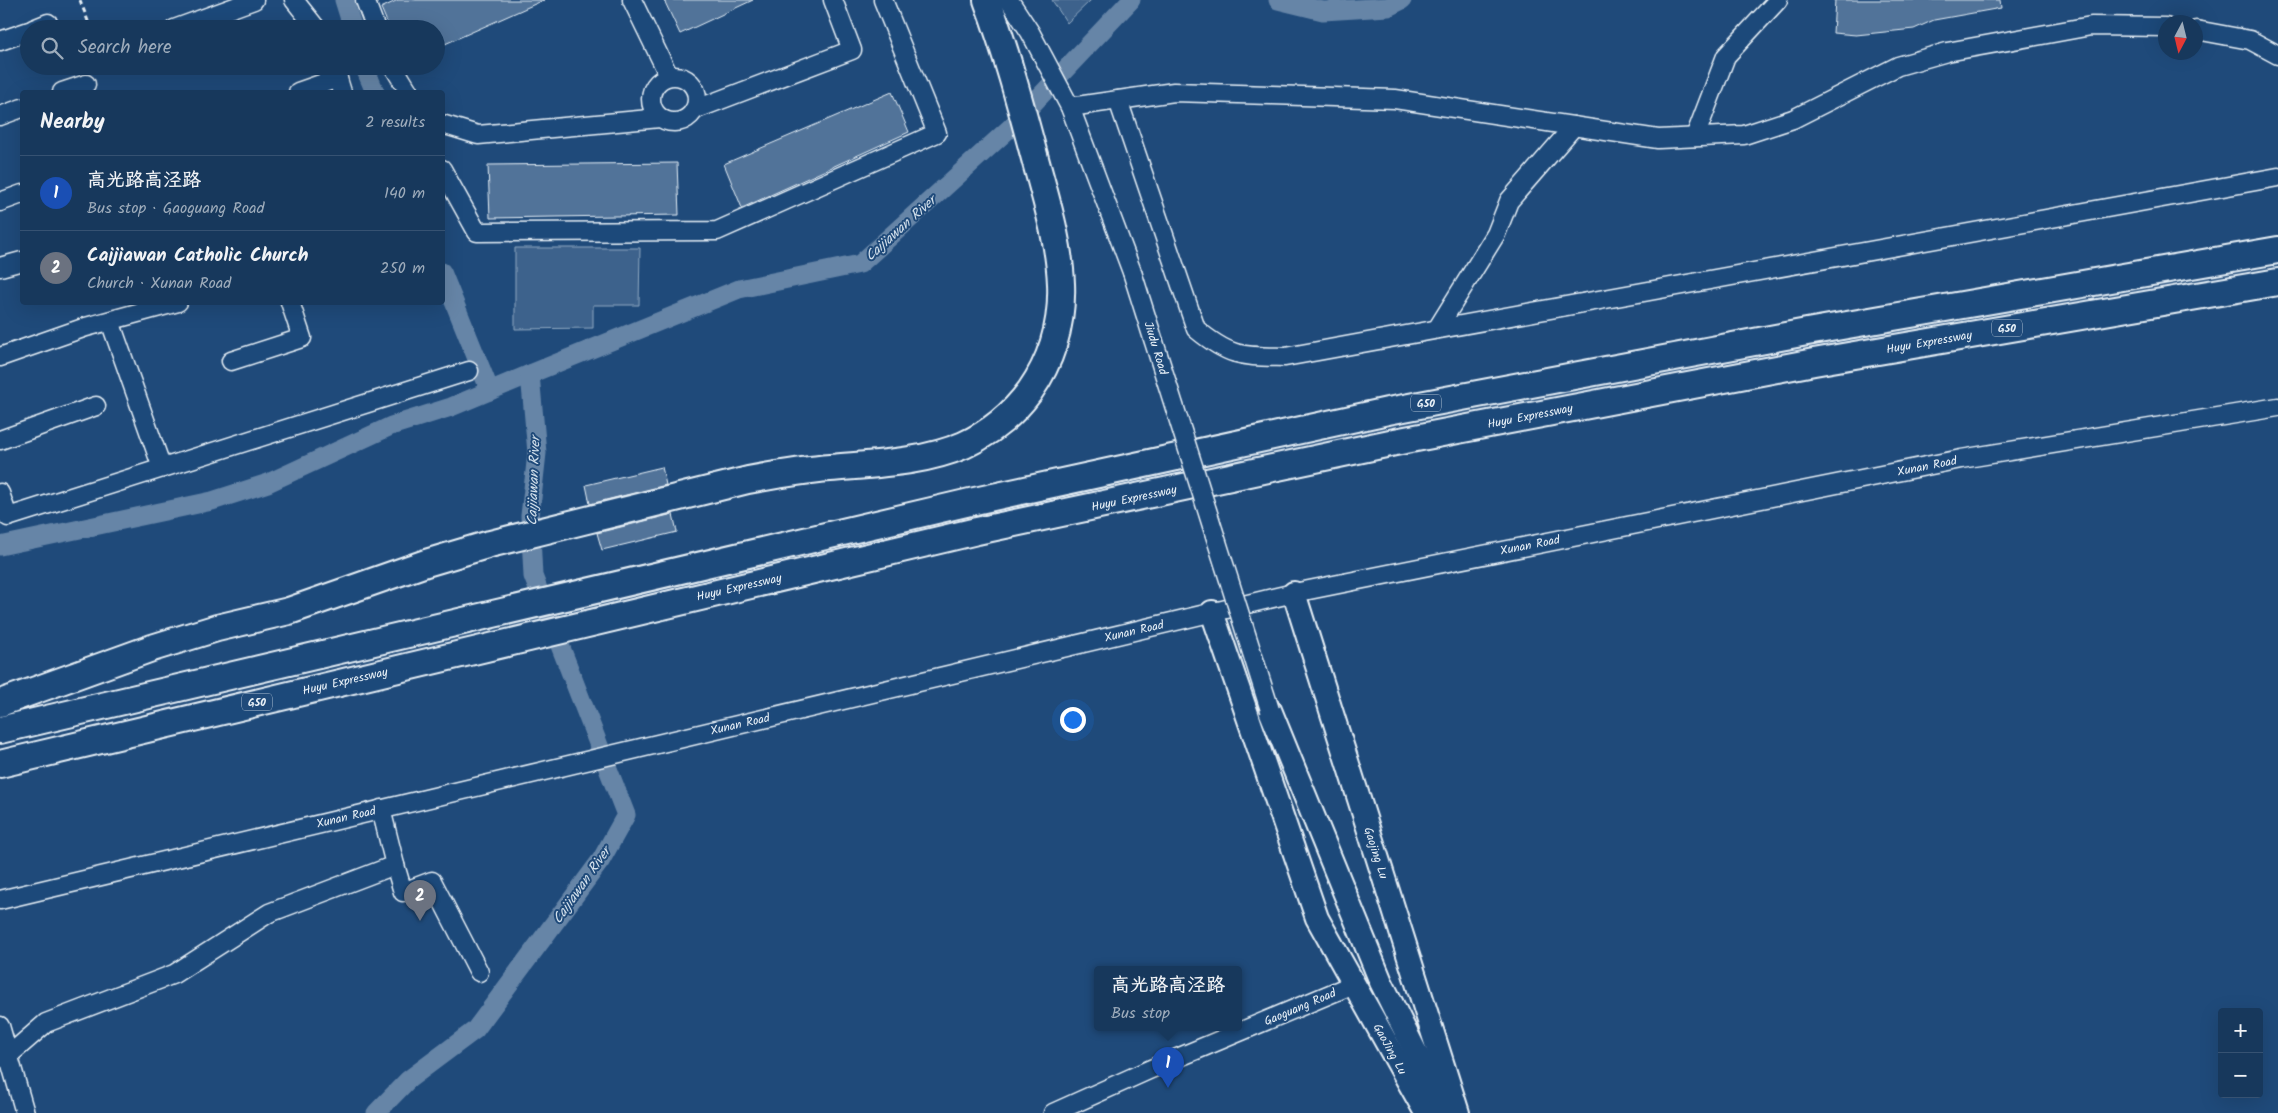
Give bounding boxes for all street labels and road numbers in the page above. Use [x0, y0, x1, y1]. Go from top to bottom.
street label: Jiudu Road [1138, 319, 1173, 378]
road number: G50 [1992, 319, 2022, 336]
street label: Huyu Expressway [1885, 326, 1974, 359]
road number: G50 [1411, 394, 1441, 412]
street label: Huyu Expressway [1486, 399, 1575, 434]
street label: Xunan Road [1896, 451, 1960, 482]
street label: Huyu Expressway [1090, 480, 1179, 517]
street label: Xunan Road [1499, 530, 1563, 561]
street label: Huyu Expressway [695, 568, 784, 607]
street label: Xunan Road [1102, 615, 1167, 648]
street label: Huyu Expressway [301, 662, 390, 701]
road number: G50 [242, 694, 272, 710]
street label: Xunan Road [708, 708, 773, 741]
street label: Xunan Road [314, 801, 379, 834]
street label: Gaojing Lu [1358, 825, 1393, 882]
street label: Gaoguang Road [1261, 983, 1340, 1031]
street label: GaoJing Lu [1368, 1020, 1412, 1079]

